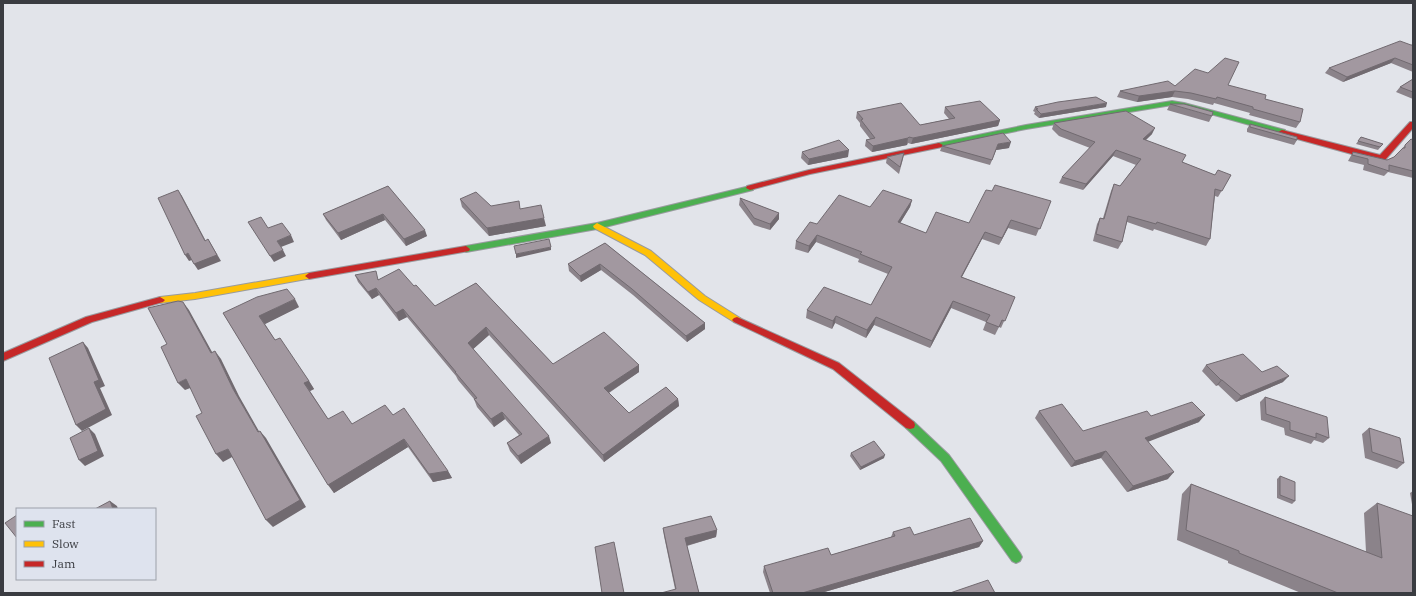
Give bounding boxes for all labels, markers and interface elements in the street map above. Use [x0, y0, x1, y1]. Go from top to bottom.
legend [16, 508, 156, 580]
text: Fast [52, 516, 76, 531]
text: Slow [52, 536, 79, 551]
text: Jam [52, 556, 76, 571]

